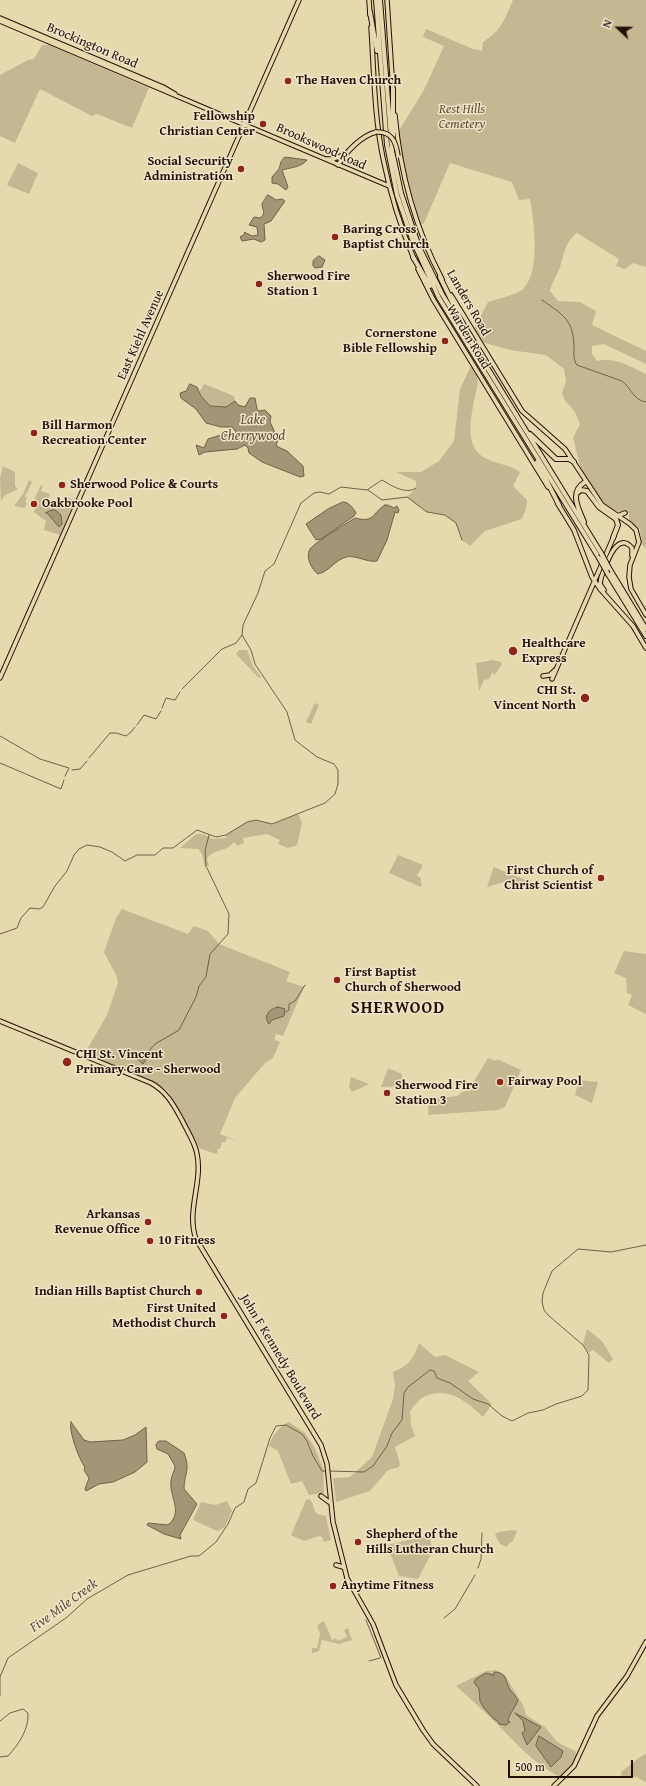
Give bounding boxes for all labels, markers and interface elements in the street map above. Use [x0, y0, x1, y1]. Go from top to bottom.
north arrow [598, 8, 638, 48]
text: N [598, 17, 616, 30]
street label: Brockington Road [44, 20, 140, 72]
place label: The Haven Church [296, 73, 401, 89]
marker: The Haven Church [283, 76, 293, 86]
park label: Rest Hills Cemetery [439, 102, 485, 133]
place label: Fellowship Christian Center [160, 109, 255, 140]
marker: Fellowship Christian Center [258, 119, 268, 129]
street label: Brookswood Road [274, 120, 368, 174]
place label: Social Security Administration [144, 154, 233, 185]
marker: Social Security Administration [236, 164, 246, 174]
place label: Baring Cross Baptist Church [343, 222, 429, 253]
marker: Baring Cross Baptist Church [330, 232, 340, 242]
street label: Landers Road [443, 267, 493, 339]
place label: Sherwood Fire Station 1 [267, 269, 350, 300]
marker: Sherwood Fire Station 1 [254, 279, 264, 289]
street label: East Kiehl Avenue [114, 288, 168, 382]
street label: Warden Road [443, 302, 493, 372]
place label: Cornerstone Bible Fellowship [343, 326, 437, 357]
marker: Cornerstone Bible Fellowship [440, 336, 450, 346]
water label: Lake Cherrywood [221, 412, 285, 444]
place label: Bill Harmon Recreation Center [42, 418, 146, 449]
marker: Bill Harmon Recreation Center [29, 428, 39, 438]
place label: Sherwood Police & Courts [70, 477, 218, 493]
marker: Sherwood Police & Courts [57, 480, 67, 490]
place label: Oakbrooke Pool [42, 496, 133, 512]
marker: Oakbrooke Pool [29, 499, 39, 509]
place label: Healthcare Express [522, 636, 586, 667]
marker: Healthcare Express [507, 645, 519, 657]
place label: CHI St. Vincent North [494, 683, 576, 714]
marker: CHI St. Vincent North [579, 692, 591, 704]
place label: First Church of Christ Scientist [504, 863, 593, 894]
marker: First Church of Christ Scientist [596, 873, 606, 883]
place label: First Baptist Church of Sherwood [345, 965, 461, 996]
marker: First Baptist Church of Sherwood [332, 975, 342, 985]
district label: SHERWOOD [351, 999, 445, 1019]
place label: CHI St. Vincent Primary Care - Sherwood [76, 1047, 221, 1078]
marker: CHI St. Vincent Primary Care - Sherwood [61, 1056, 73, 1068]
place label: Fairway Pool [508, 1074, 582, 1090]
marker: Fairway Pool [495, 1077, 505, 1087]
place label: Sherwood Fire Station 3 [395, 1078, 478, 1109]
marker: Sherwood Fire Station 3 [382, 1088, 392, 1098]
place label: Arkansas Revenue Office [55, 1207, 140, 1238]
marker: Arkansas Revenue Office [143, 1217, 153, 1227]
place label: 10 Fitness [158, 1233, 215, 1249]
marker: 10 Fitness [145, 1236, 155, 1246]
place label: Indian Hills Baptist Church [35, 1284, 191, 1300]
marker: Indian Hills Baptist Church [194, 1287, 204, 1297]
street label: John F Kennedy Boulevard [236, 1291, 324, 1423]
place label: First United Methodist Church [112, 1301, 216, 1332]
marker: First United Methodist Church [219, 1311, 229, 1321]
place label: Shepherd of the Hills Lutheran Church [366, 1527, 494, 1558]
marker: Shepherd of the Hills Lutheran Church [353, 1537, 363, 1547]
water label: Five Mile Creek [27, 1576, 101, 1636]
place label: Anytime Fitness [341, 1578, 434, 1594]
marker: Anytime Fitness [328, 1581, 338, 1591]
scale bar [510, 1752, 635, 1778]
text: 500 m [515, 1758, 545, 1775]

